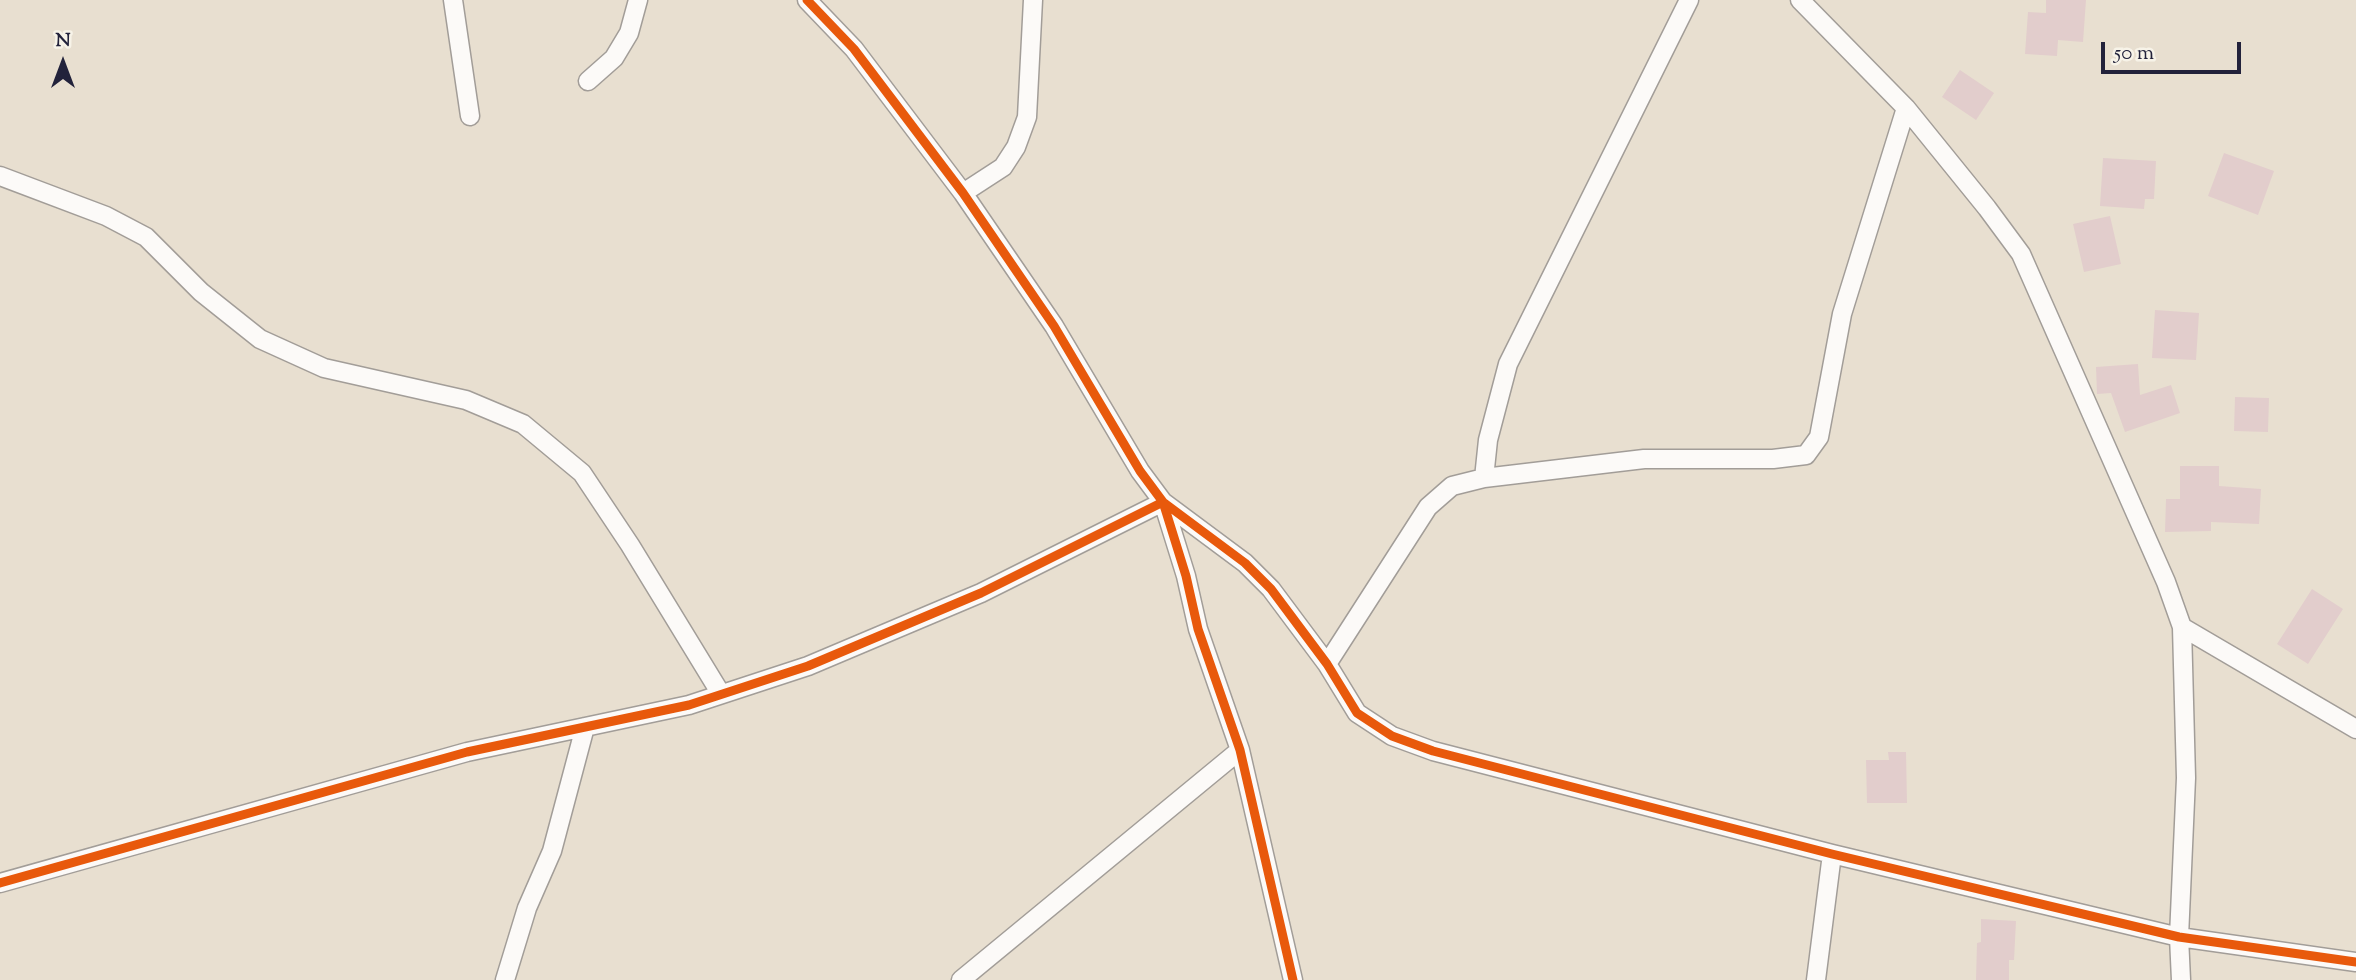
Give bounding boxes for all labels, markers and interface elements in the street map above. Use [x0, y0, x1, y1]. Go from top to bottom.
north arrow [28, 28, 98, 98]
text: N [55, 28, 71, 55]
scale bar [2104, 28, 2244, 72]
text: 50 m [2114, 39, 2154, 69]

